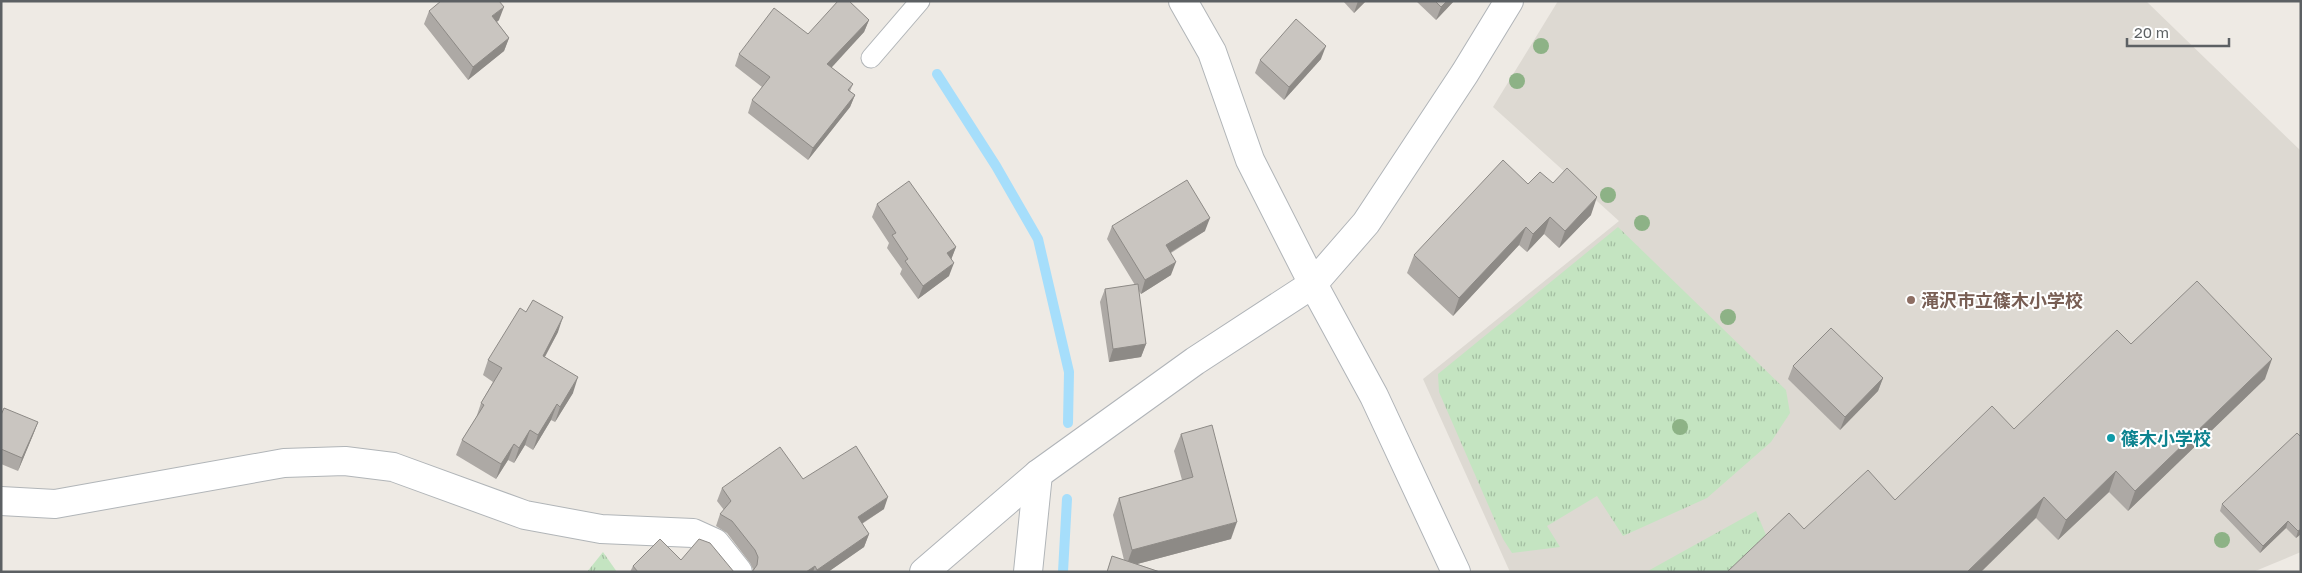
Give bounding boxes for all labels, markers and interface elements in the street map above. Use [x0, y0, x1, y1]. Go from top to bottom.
scale bar [2127, 15, 2230, 47]
text: 20 m [2134, 23, 2169, 41]
place label: 滝沢市立篠木小学校 [1921, 289, 2083, 311]
marker: 滝沢市立篠木小学校 [1905, 294, 1917, 306]
place label: 篠木小学校 [2121, 427, 2211, 449]
marker: 篠木小学校 [2105, 432, 2117, 444]

